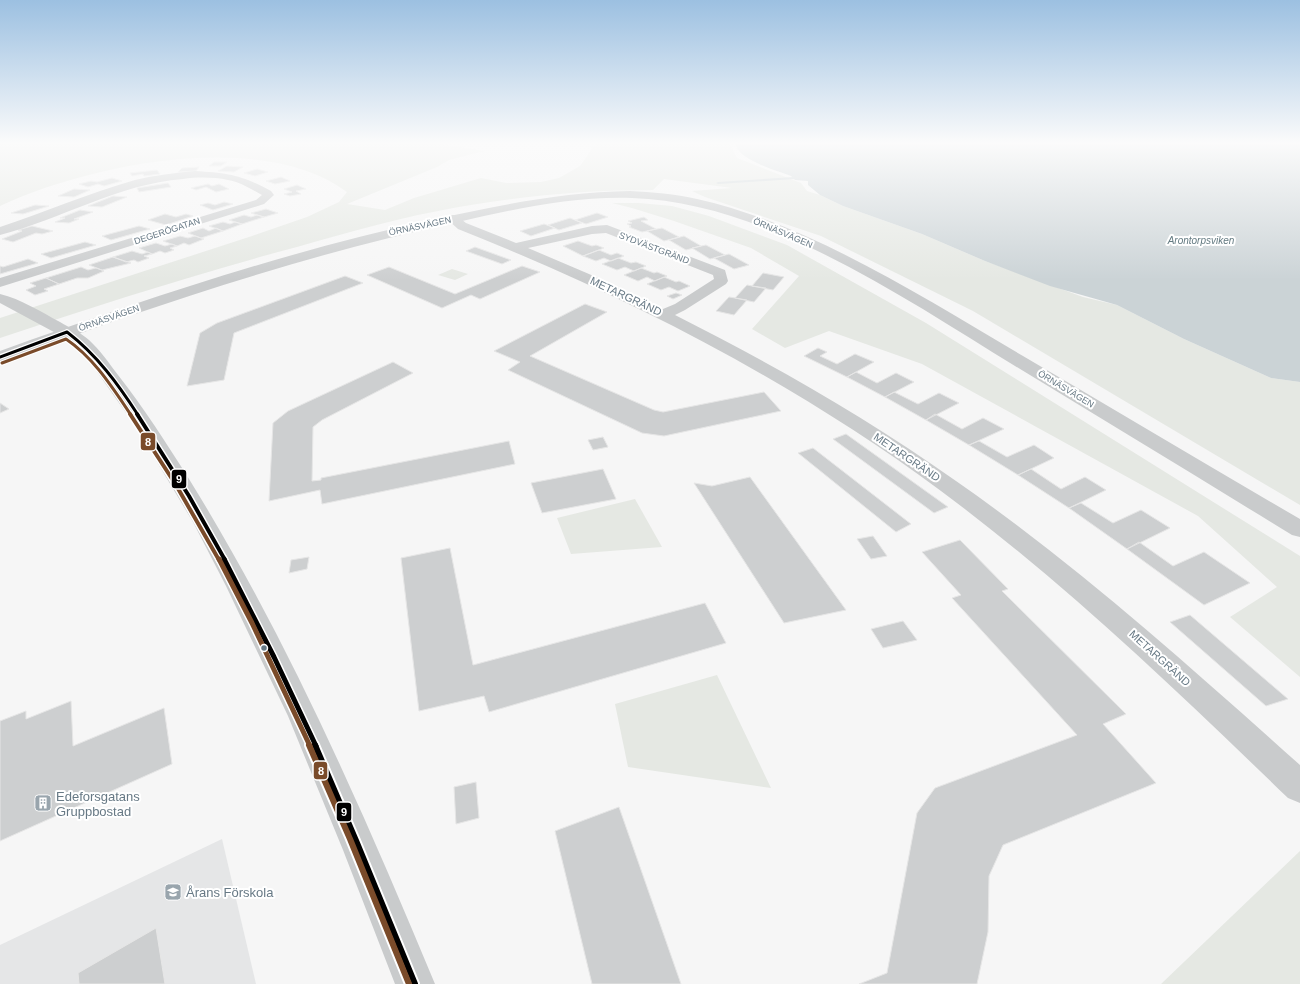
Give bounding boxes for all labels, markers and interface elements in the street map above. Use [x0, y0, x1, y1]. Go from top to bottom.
street label: ÖRNÄSVÄGEN [388, 215, 452, 237]
street label: DEGERÖGATAN [133, 216, 201, 246]
street label: ÖRNÄSVÄGEN [752, 216, 814, 250]
street label: SYDVÄSTGRÄND [617, 230, 691, 266]
water label: Arontorpsviken [1167, 235, 1235, 246]
street label: METARGRÄND [588, 274, 664, 318]
street label: ÖRNÄSVÄGEN [77, 303, 141, 333]
street label: ÖRNÄSVÄGEN [1036, 368, 1096, 410]
street label: METARGRÄND [872, 430, 942, 484]
line badge: 8 [140, 432, 156, 451]
text: 8 [145, 436, 151, 448]
line badge: 9 [171, 469, 187, 489]
text: 9 [176, 473, 182, 485]
street label: METARGRÄND [1127, 628, 1193, 688]
unlabelled marker [259, 643, 269, 653]
line badge: 8 [313, 761, 328, 780]
text: 8 [318, 765, 324, 777]
place label: Edeforsgatans Gruppbostad [56, 789, 140, 819]
building icon: Edeforsgatans Gruppbostad [33, 793, 53, 813]
line badge: 9 [336, 802, 352, 822]
text: 9 [341, 806, 347, 818]
school or university icon: Årans Förskola [163, 882, 183, 902]
place label: Årans Förskola [186, 885, 274, 900]

